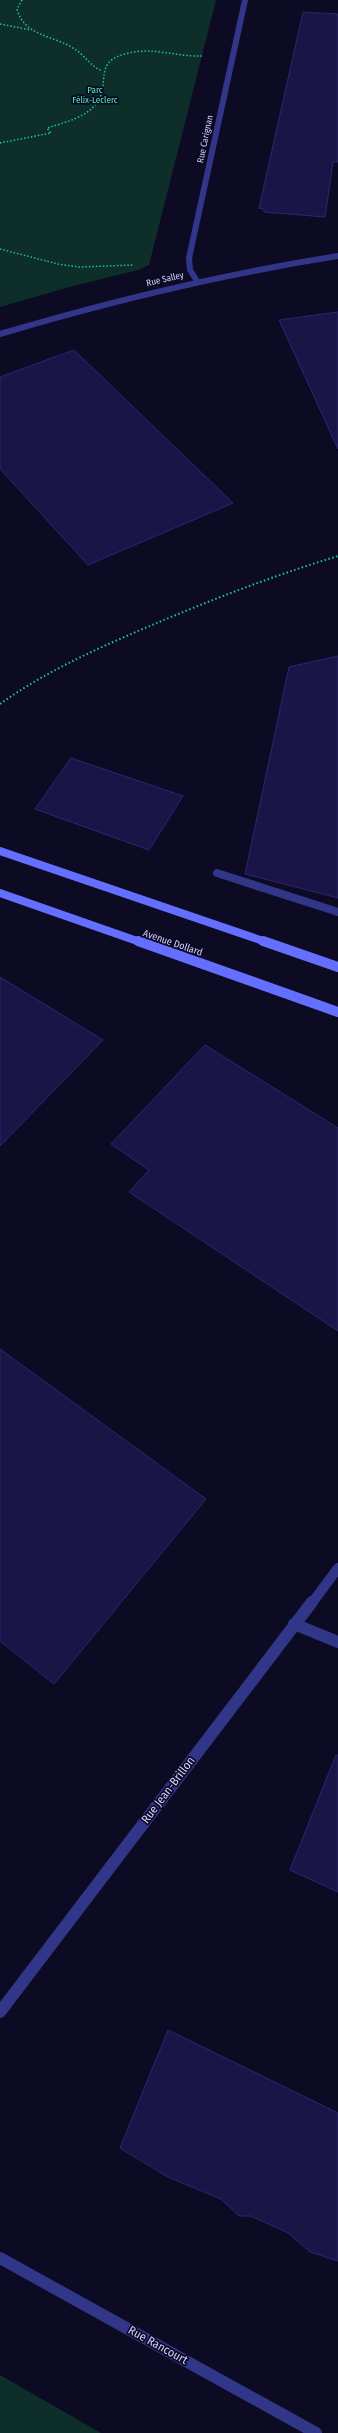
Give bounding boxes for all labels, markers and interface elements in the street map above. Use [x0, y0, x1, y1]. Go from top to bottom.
park label: Parc Félix-Leclerc [72, 85, 118, 105]
street label: Rue Carignan [195, 114, 215, 164]
street label: Rue Salley [145, 270, 185, 288]
street label: Avenue Dollard [141, 927, 204, 959]
street label: Rue Jean-Brillon [138, 1754, 198, 1826]
street label: Rue Rancourt [126, 2323, 190, 2367]

